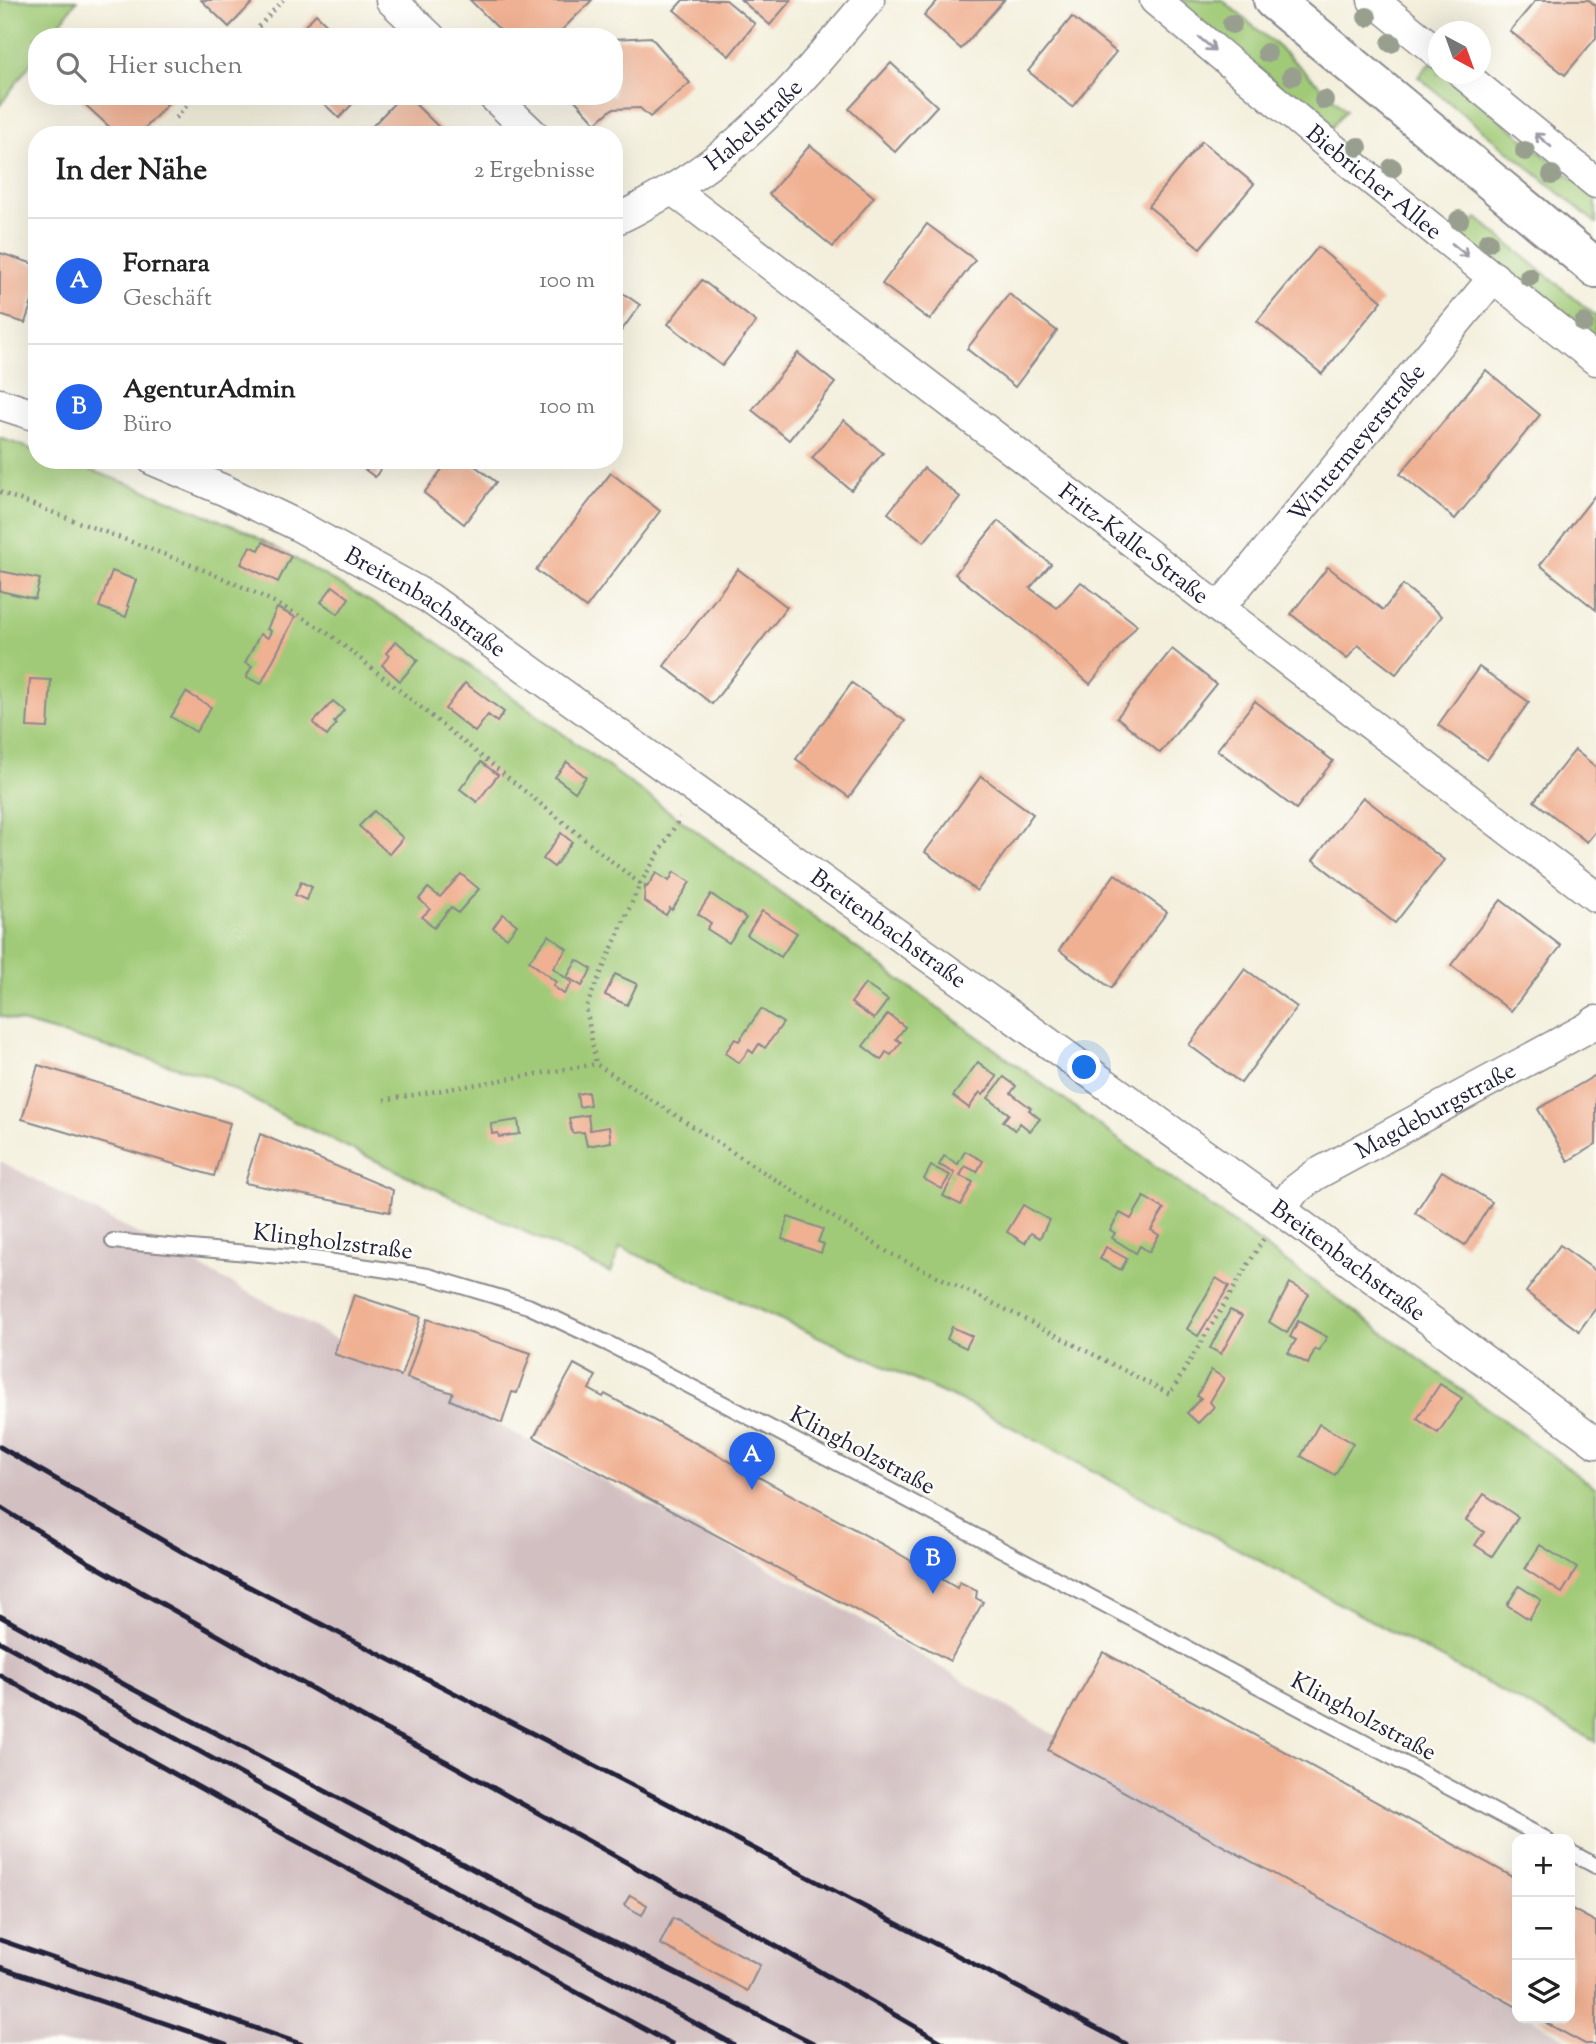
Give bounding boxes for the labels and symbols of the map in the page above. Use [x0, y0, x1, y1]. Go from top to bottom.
north arrow [1428, 21, 1491, 84]
one-way arrow [1198, 36, 1216, 52]
street label: Habelstraße [699, 72, 812, 180]
street label: Biebricher Allee [1298, 118, 1449, 249]
one-way arrow [1535, 132, 1553, 148]
one-way arrow [1450, 242, 1468, 257]
street label: Wintermeyerstraße [1282, 357, 1434, 531]
street label: Fritz-Kalle-Straße [1051, 476, 1215, 614]
street label: Breitenbachstraße [338, 540, 512, 667]
street label: Breitenbachstraße [802, 862, 973, 998]
your location [1067, 1050, 1101, 1084]
street label: Magdeburgstraße [1350, 1055, 1522, 1169]
street label: Breitenbachstraße [1263, 1193, 1432, 1330]
street label: Klingholzstraße [251, 1216, 415, 1270]
street label: Klingholzstraße [783, 1399, 941, 1505]
pin: A [729, 1432, 775, 1490]
pin: B [910, 1536, 956, 1594]
street label: Klingholzstraße [1284, 1665, 1442, 1771]

